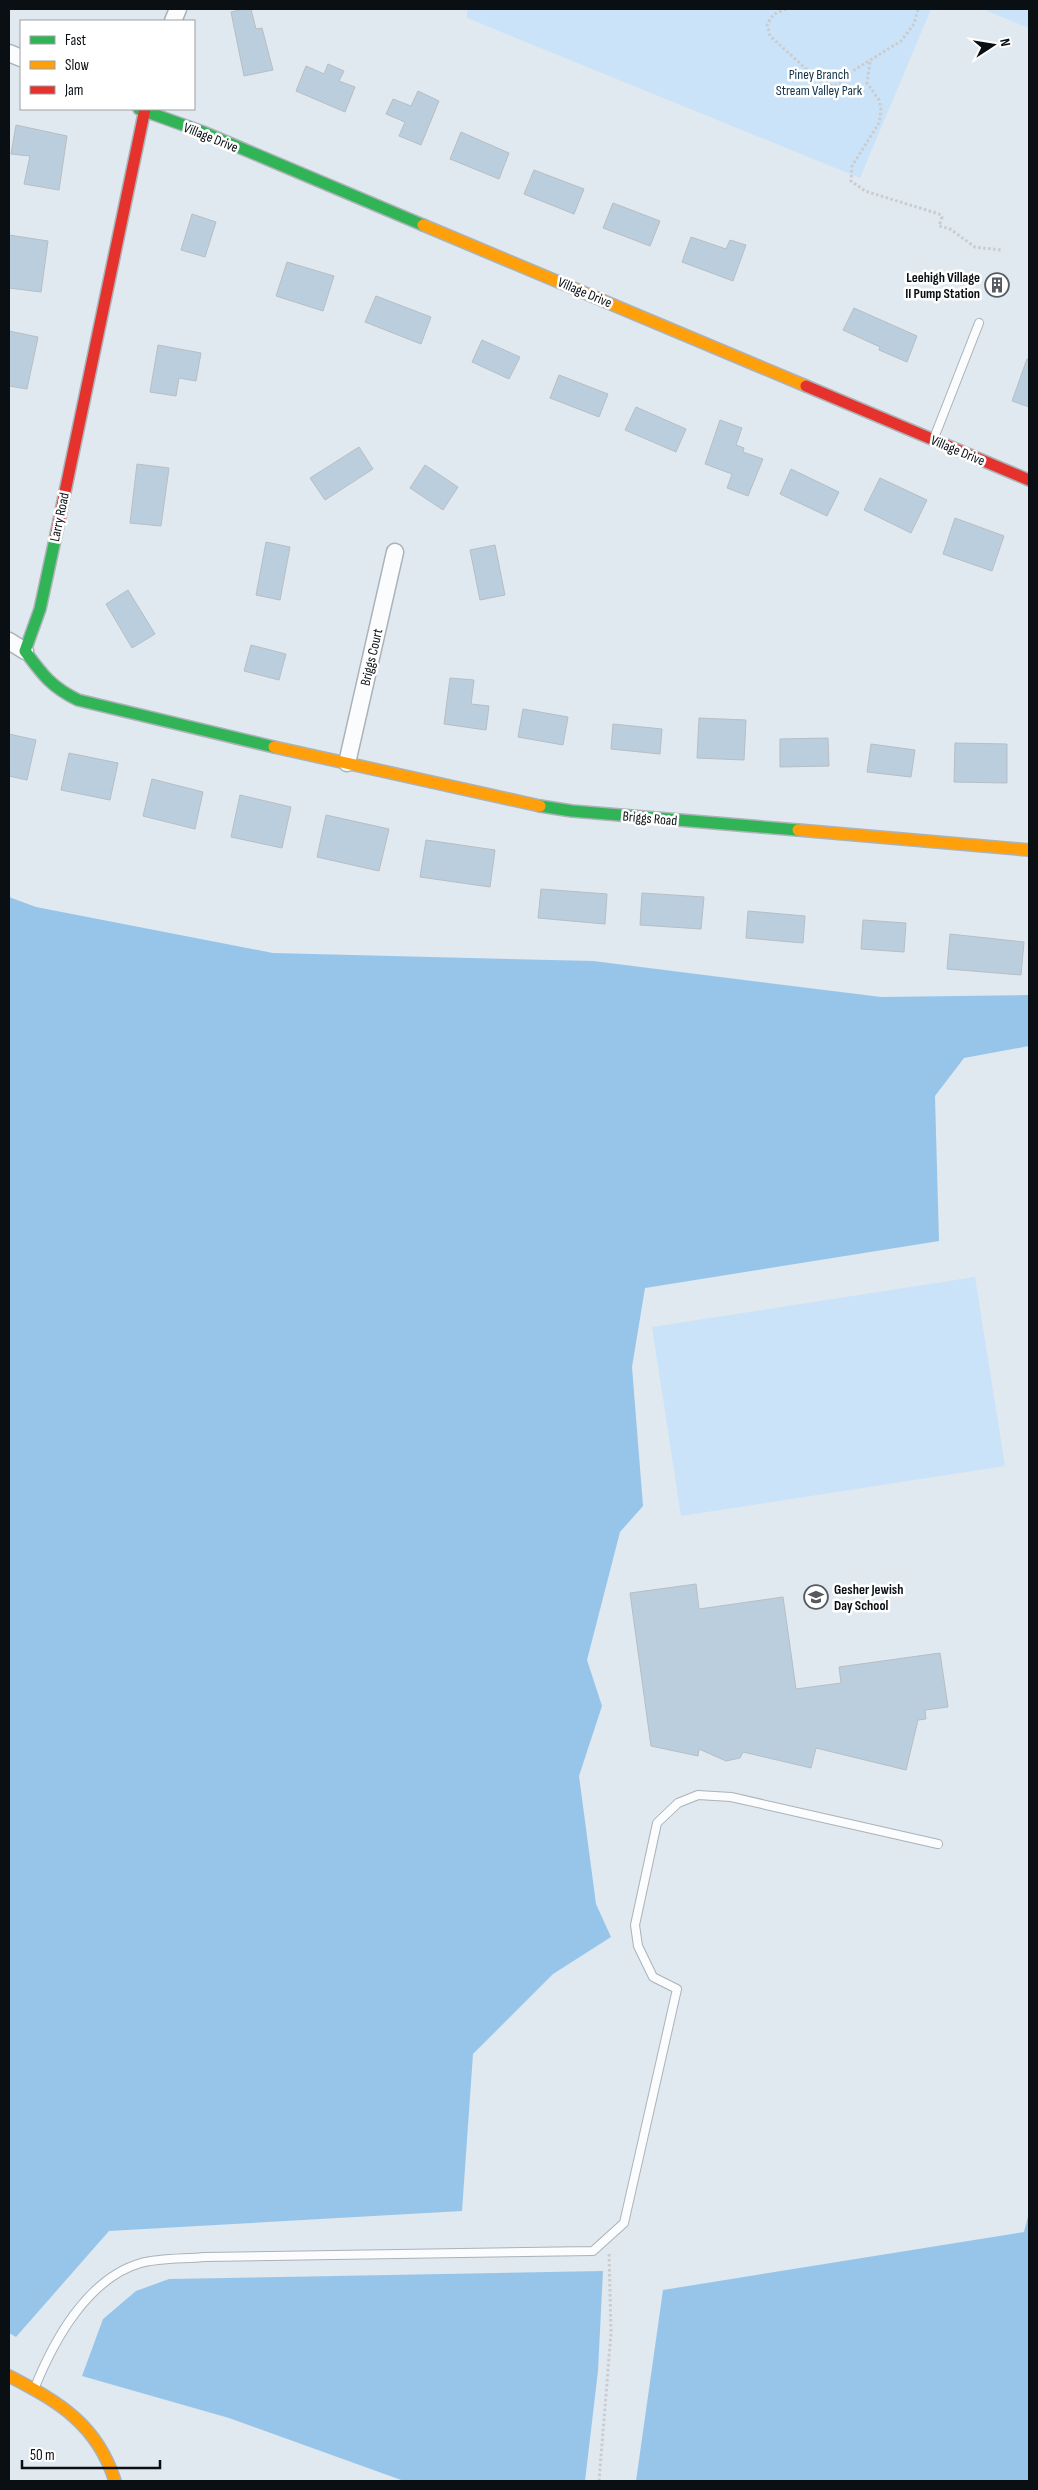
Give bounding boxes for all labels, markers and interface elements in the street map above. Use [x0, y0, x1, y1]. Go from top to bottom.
legend [20, 20, 195, 110]
north arrow [968, 20, 1018, 70]
text: Fast [65, 31, 87, 50]
text: N [996, 37, 1014, 48]
text: Slow [65, 56, 89, 75]
park label: Piney Branch Stream Valley Park [776, 66, 863, 99]
text: Jam [64, 81, 83, 100]
street label: Village Drive [181, 119, 241, 156]
place label: Leehigh Village II Pump Station [905, 269, 980, 302]
building icon: Leehigh Village II Pump Station [984, 272, 1010, 298]
street label: Village Drive [555, 273, 615, 311]
street label: Village Drive [928, 431, 988, 469]
street label: Larry Road [46, 491, 73, 543]
street label: Briggs Court [357, 627, 386, 687]
street label: Briggs Road [622, 808, 678, 829]
place label: Gesher Jewish Day School [834, 1581, 903, 1614]
school or university icon: Gesher Jewish Day School [803, 1584, 829, 1610]
scale bar [22, 2438, 160, 2470]
text: 50 m [30, 2446, 55, 2465]

